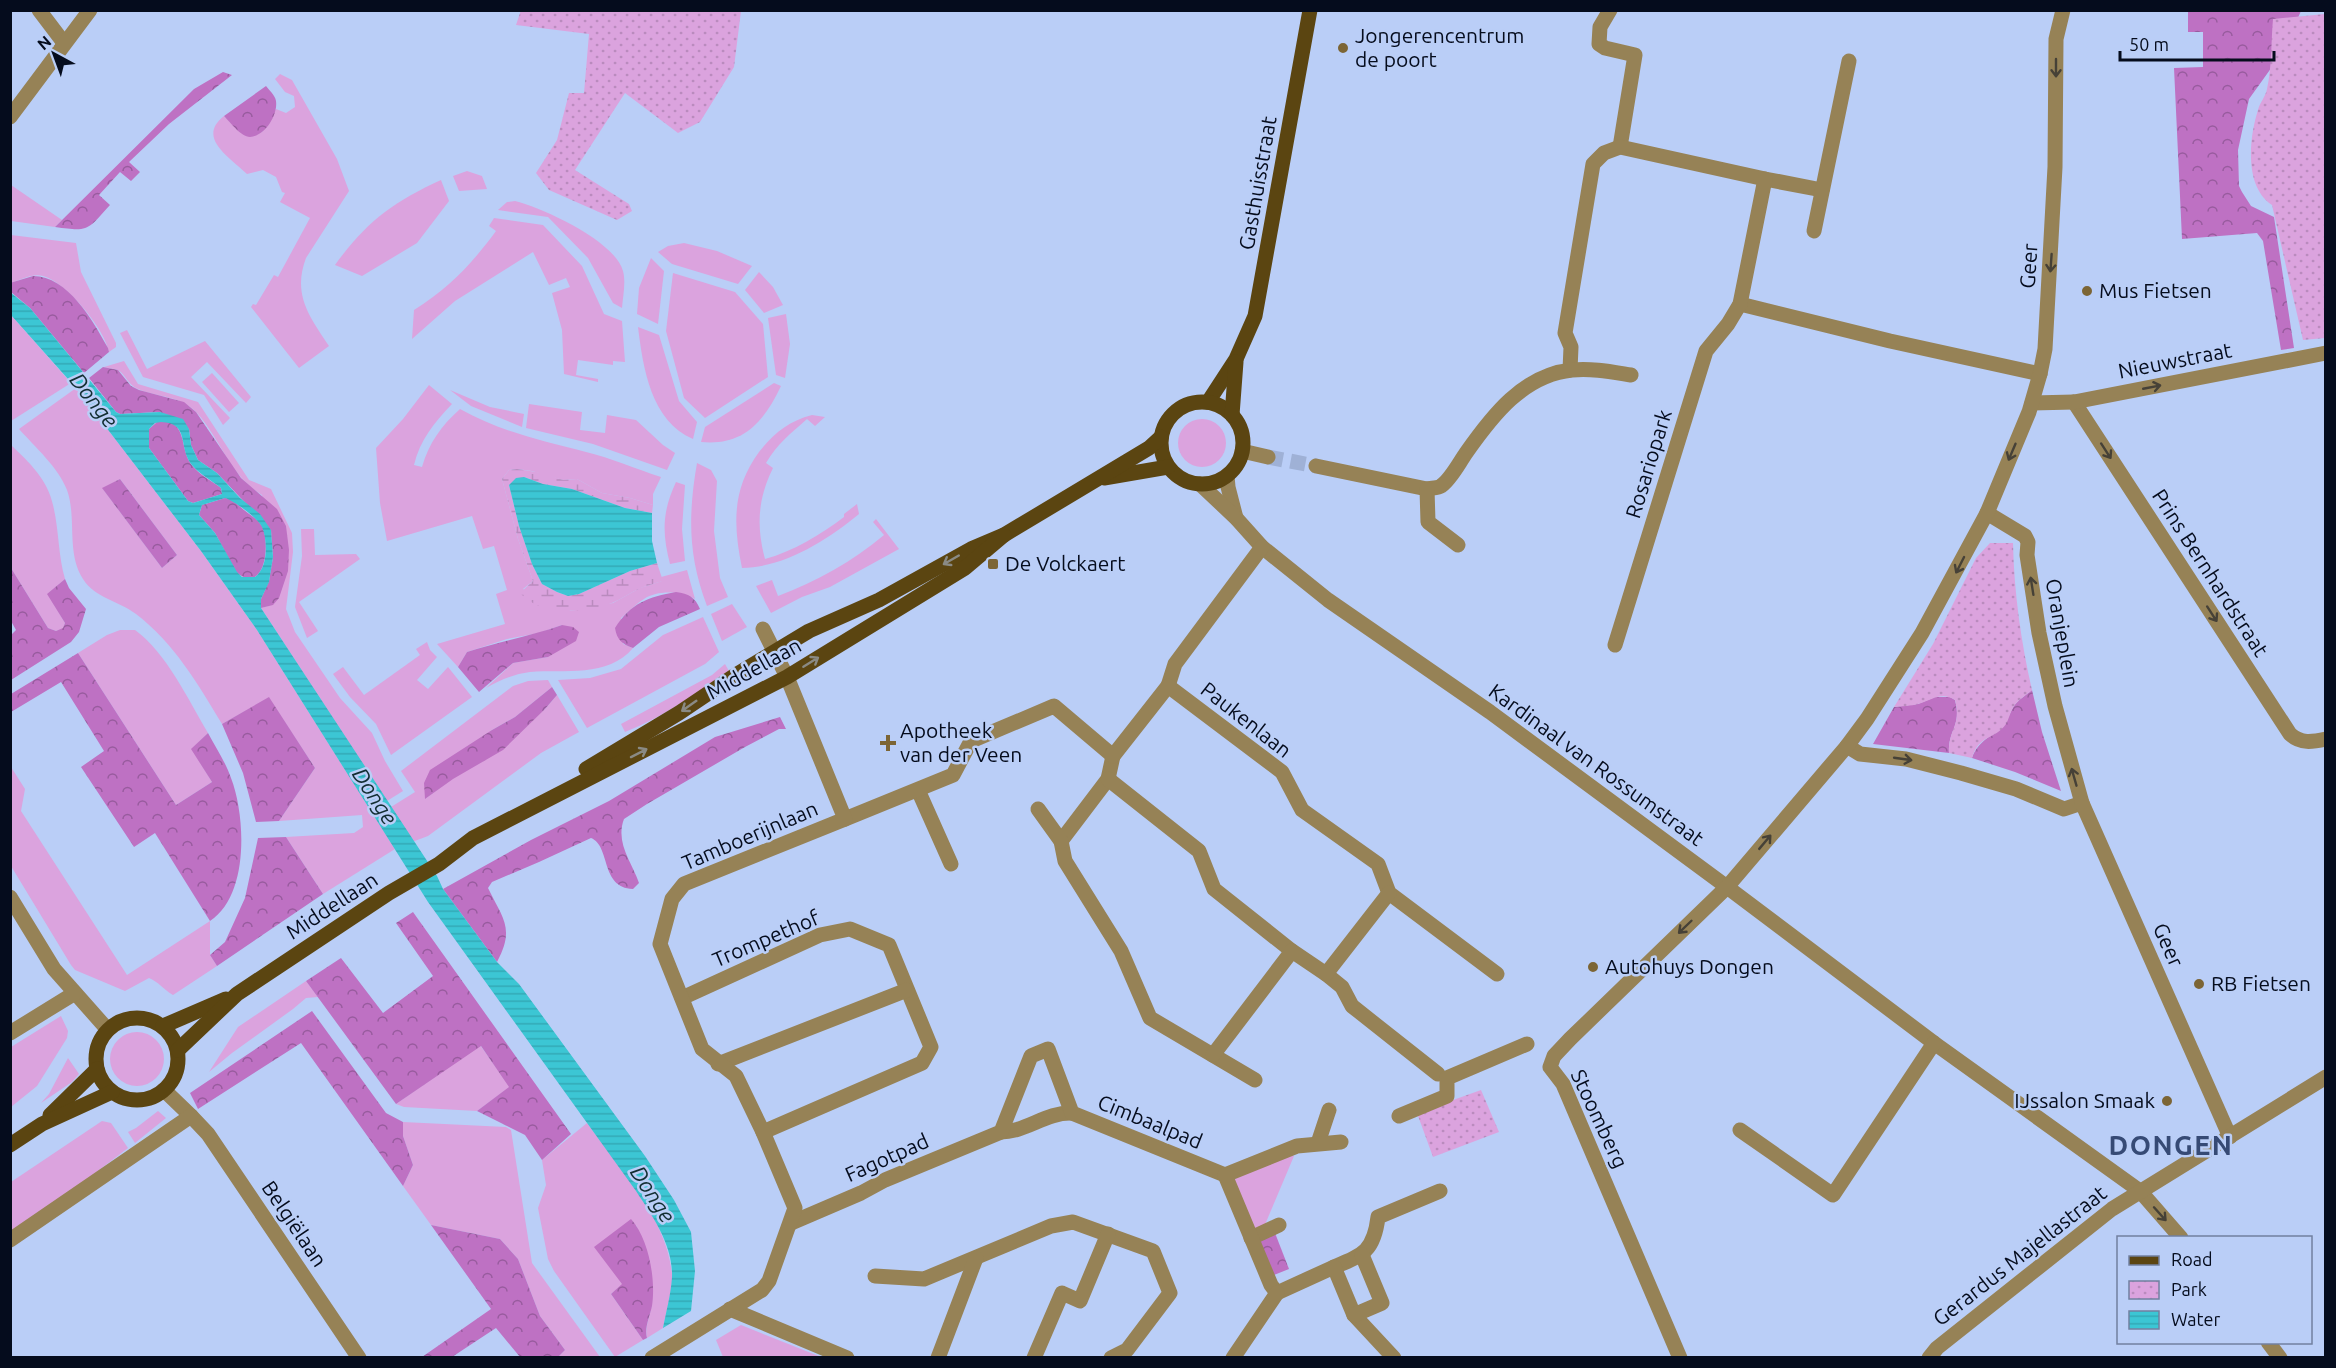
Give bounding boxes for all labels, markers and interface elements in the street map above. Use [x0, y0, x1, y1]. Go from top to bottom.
place label: Jongerencentrum de poort [1355, 23, 1524, 71]
north arrow [24, 24, 84, 84]
scale bar [2120, 24, 2274, 62]
text: N [34, 32, 55, 53]
text: 50 m [2129, 34, 2169, 54]
marker: Jongerencentrum de poort [1336, 41, 1350, 55]
one-way arrow [2050, 58, 2061, 78]
street label: Gasthuisstraat [1233, 114, 1281, 252]
street label: Geer [2014, 243, 2042, 289]
one-way arrow [2045, 252, 2056, 272]
place label: Mus Fietsen [2099, 278, 2212, 302]
marker: Mus Fietsen [2080, 284, 2094, 298]
street label: Nieuwstraat [2116, 337, 2234, 383]
water label: Donge [65, 367, 124, 432]
one-way arrow [2142, 381, 2162, 392]
street label: Rosariopark [1620, 406, 1676, 521]
one-way arrow [2100, 442, 2112, 459]
one-way arrow [2006, 443, 2017, 461]
street label: Prins Bernhardstraat [2148, 484, 2274, 661]
place label: De Volckaert [1005, 551, 1126, 575]
one-way arrow [943, 554, 960, 566]
one-way arrow [1953, 556, 1965, 574]
marker: De Volckaert [986, 557, 1000, 571]
street label: Oranjeplein [2042, 576, 2084, 689]
one-way arrow [2026, 577, 2037, 597]
one-way arrow [2206, 606, 2218, 622]
street label: Middellaan [702, 632, 805, 704]
one-way arrow [802, 656, 819, 668]
street label: Paukenlaan [1197, 676, 1297, 762]
street label: Kardinaal van Rossumstraat [1485, 678, 1709, 850]
one-way arrow [682, 700, 698, 712]
place label: Apotheek van der Veen [900, 718, 1022, 766]
marker: Apotheek van der Veen [881, 736, 895, 750]
one-way arrow [630, 747, 647, 759]
one-way arrow [1892, 754, 1912, 765]
water label: Donge [348, 763, 403, 829]
one-way arrow [2068, 767, 2080, 786]
street label: Tamboerijnlaan [678, 796, 821, 874]
one-way arrow [1759, 834, 1772, 850]
street label: Middellaan [281, 867, 382, 944]
street label: Trompethof [709, 904, 824, 971]
street label: Geer [2149, 919, 2189, 970]
one-way arrow [1678, 920, 1693, 935]
place label: Autohuys Dongen [1605, 954, 1774, 978]
marker: Autohuys Dongen [1586, 960, 1600, 974]
place label: RB Fietsen [2211, 971, 2311, 995]
marker: RB Fietsen [2192, 977, 2206, 991]
street label: Stoomberg [1567, 1066, 1633, 1172]
place label: IJssalon Smaak [2014, 1088, 2155, 1112]
street label: Cimbaalpad [1094, 1089, 1206, 1153]
marker: IJssalon Smaak [2160, 1094, 2174, 1108]
street label: Fagotpad [841, 1128, 932, 1186]
district label: DONGEN [2109, 1130, 2233, 1160]
water label: Donge [626, 1161, 681, 1227]
street label: Belgiëlaan [257, 1176, 332, 1271]
street label: Gerardus Majellastraat [1928, 1180, 2111, 1330]
one-way arrow [2153, 1207, 2167, 1222]
legend [2117, 1236, 2312, 1344]
text: Road [2171, 1249, 2213, 1269]
text: Park [2171, 1279, 2207, 1299]
text: Water [2171, 1309, 2221, 1329]

